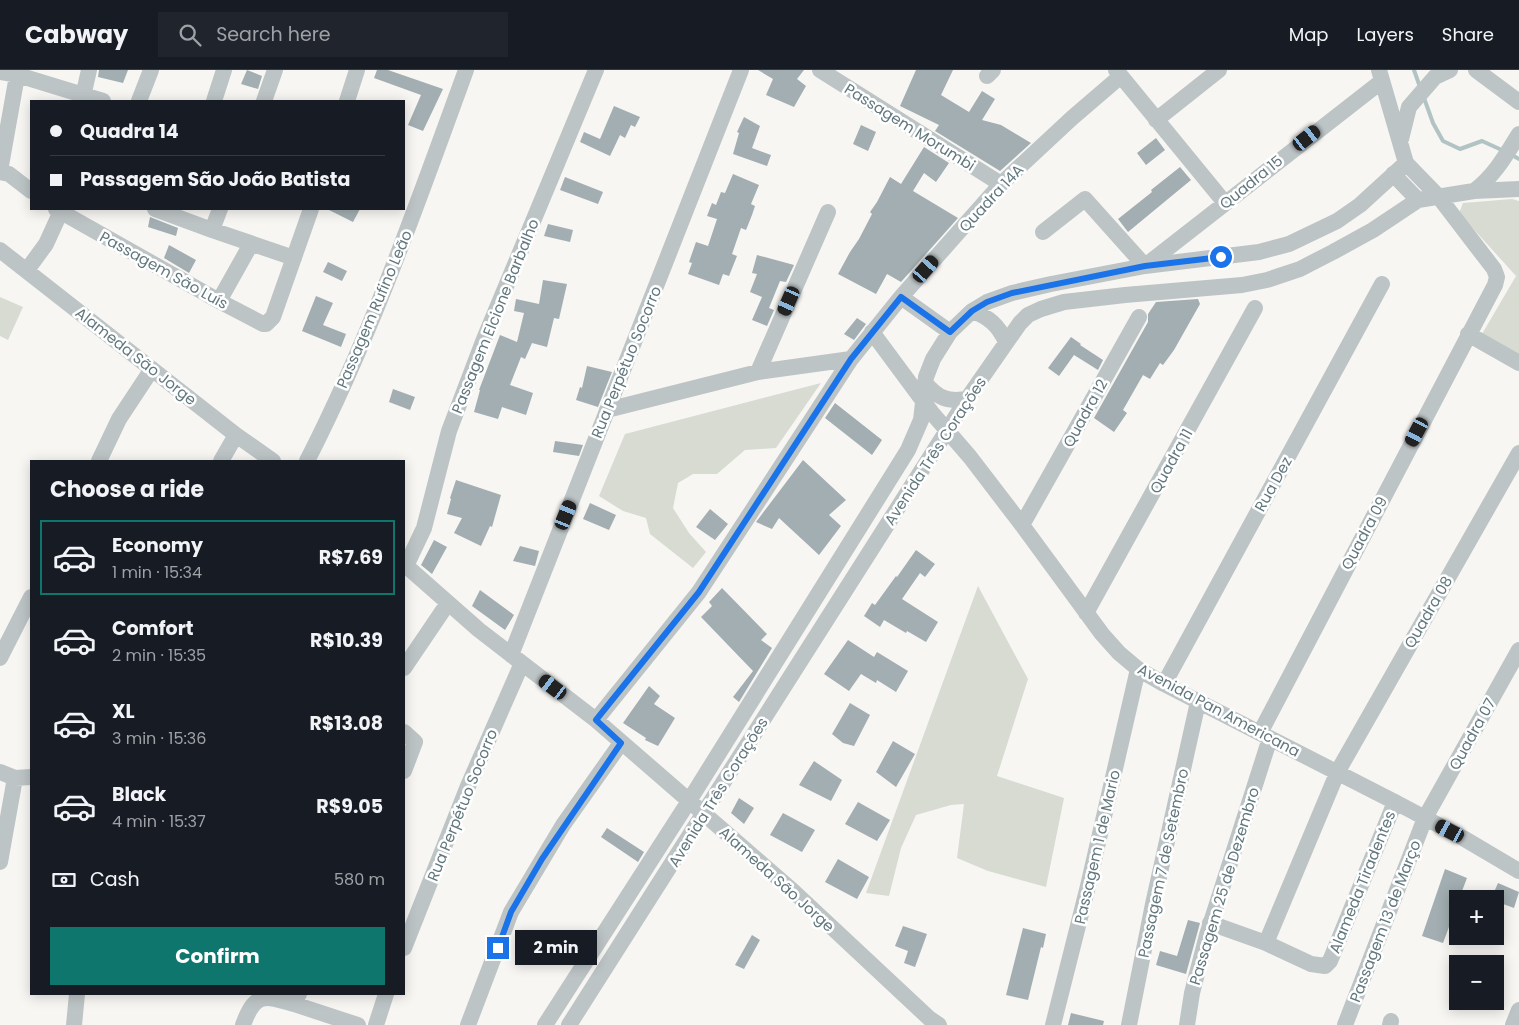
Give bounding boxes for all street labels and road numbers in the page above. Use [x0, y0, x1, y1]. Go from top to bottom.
street label: Passagem Morumbi [841, 78, 979, 176]
street label: Quadra 15 [1215, 150, 1287, 214]
street label: Quadra 14A [954, 159, 1028, 237]
street label: Passagem Elcione Barbalho [446, 215, 544, 417]
street label: Passagem São Luís [96, 226, 232, 314]
street label: Passagem Rufino Leão [331, 227, 417, 391]
street label: Rua Perpétuo Socorro [586, 283, 666, 441]
street label: Alameda São Jorge [71, 302, 201, 410]
street label: Avenida Três Corações [879, 373, 991, 529]
street label: Quadra 12 [1058, 375, 1112, 451]
street label: Quadra 11 [1145, 425, 1197, 497]
street label: Rua Dez [1249, 453, 1297, 515]
street label: Quadra 09 [1336, 493, 1392, 573]
street label: Quadra 08 [1399, 572, 1457, 652]
street label: Avenida Pan Americana [1134, 658, 1304, 762]
street label: Quadra 07 [1444, 694, 1500, 774]
street label: Avenida Três Corações [663, 713, 773, 871]
street label: Rua Perpétuo Socorro [422, 726, 502, 884]
street label: Passagem 7 de Setembro [1133, 767, 1193, 959]
street label: Passagem 1 de Mario [1069, 768, 1125, 926]
street label: Passagem 25 de Dezembro [1184, 785, 1264, 987]
street label: Alameda Tiradentes [1324, 807, 1400, 956]
street label: Alameda São Jorge [715, 822, 839, 936]
street label: Passagem 13 de Março [1344, 837, 1426, 1005]

